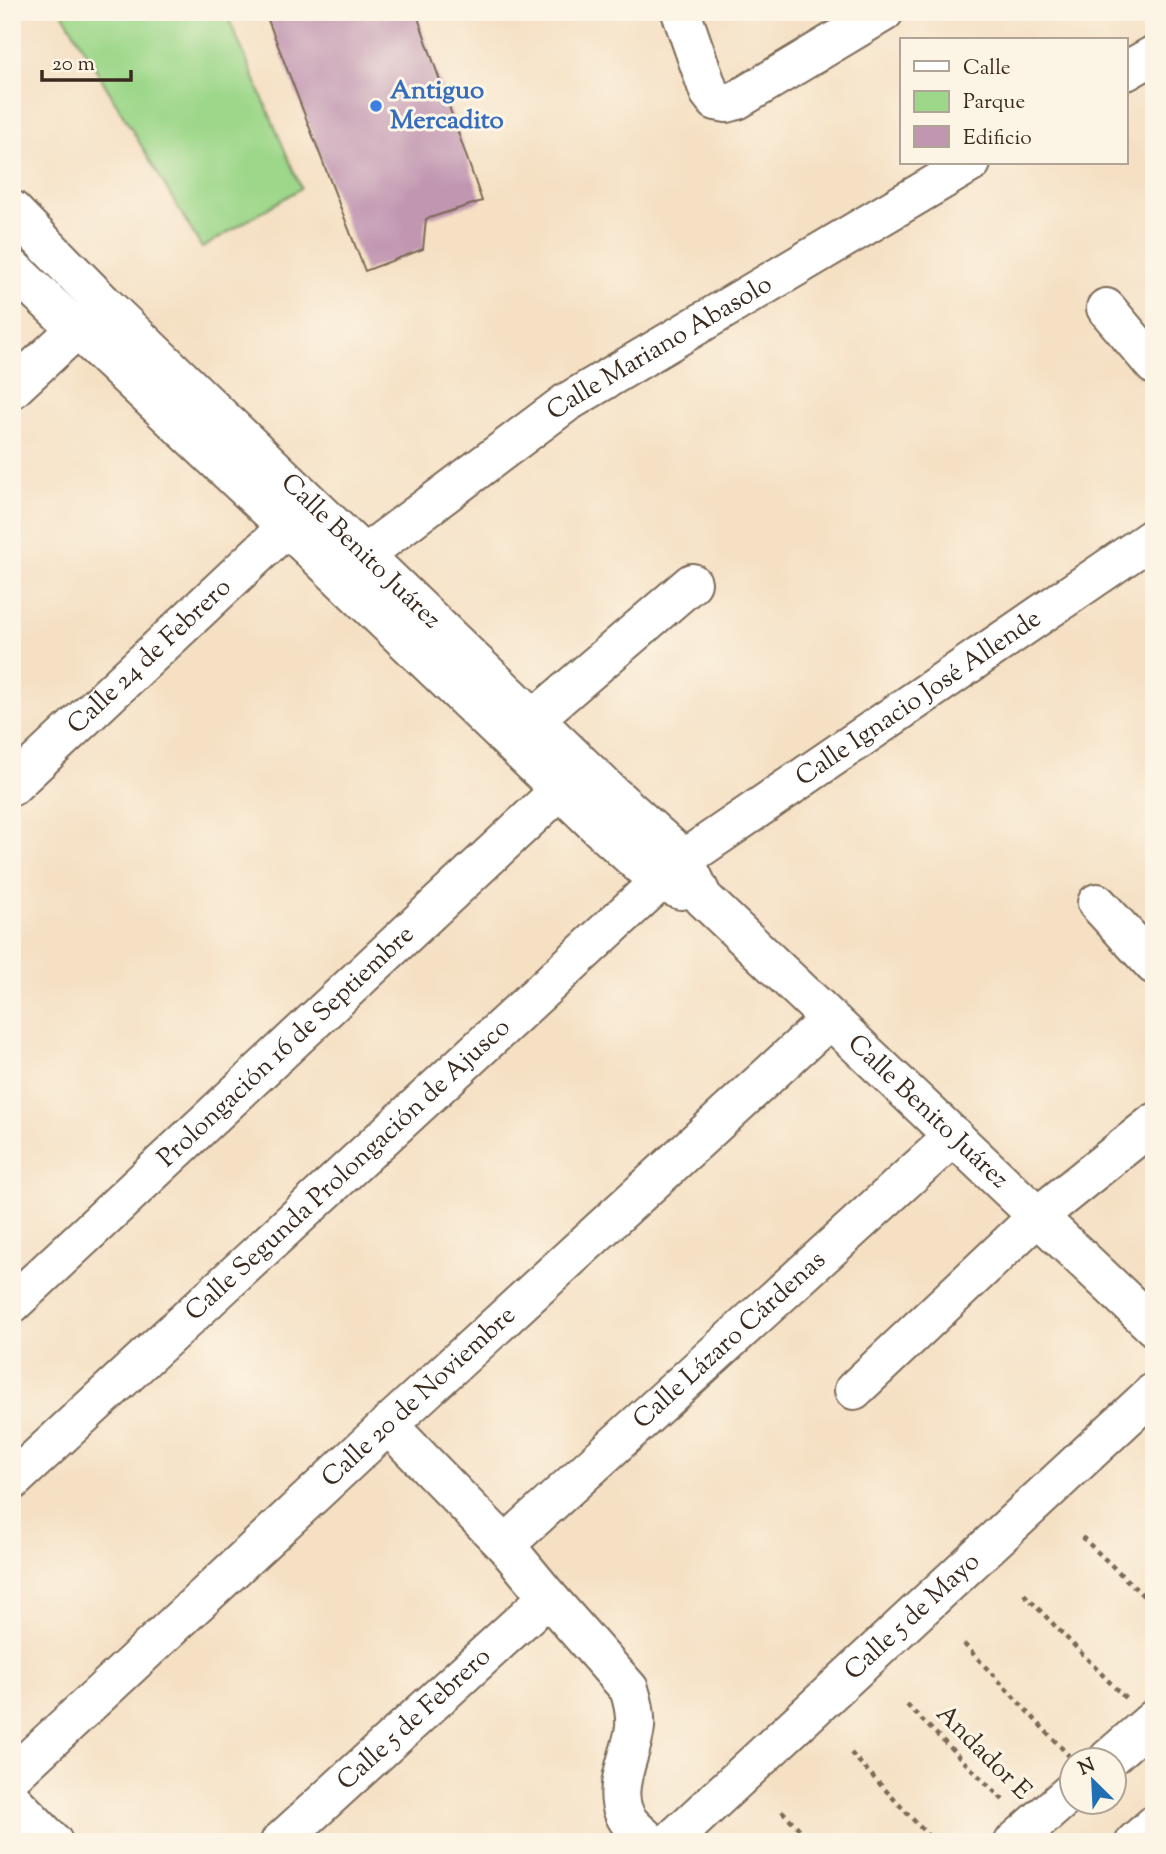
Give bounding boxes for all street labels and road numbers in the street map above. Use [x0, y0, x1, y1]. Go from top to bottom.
street label: Calle Mariano Abasolo [539, 266, 779, 430]
street label: Calle Benito Juárez [272, 465, 449, 638]
street label: Calle 24 de Febrero [59, 570, 240, 743]
street label: Calle Ignacio José Allende [788, 601, 1049, 796]
street label: Prolongación 16 de Septiembre [150, 917, 423, 1177]
street label: Calle Segunda Prolongación de Ajusco [177, 1010, 519, 1330]
street label: Calle Benito Juárez [839, 1026, 1017, 1198]
street label: Calle Lázaro Cárdenas [625, 1243, 834, 1438]
street label: Calle 20 de Noviembre [314, 1298, 524, 1496]
street label: Calle 5 de Mayo [836, 1544, 988, 1689]
street label: Calle 5 de Febrero [329, 1639, 500, 1799]
street label: Andador E [927, 1697, 1039, 1809]

